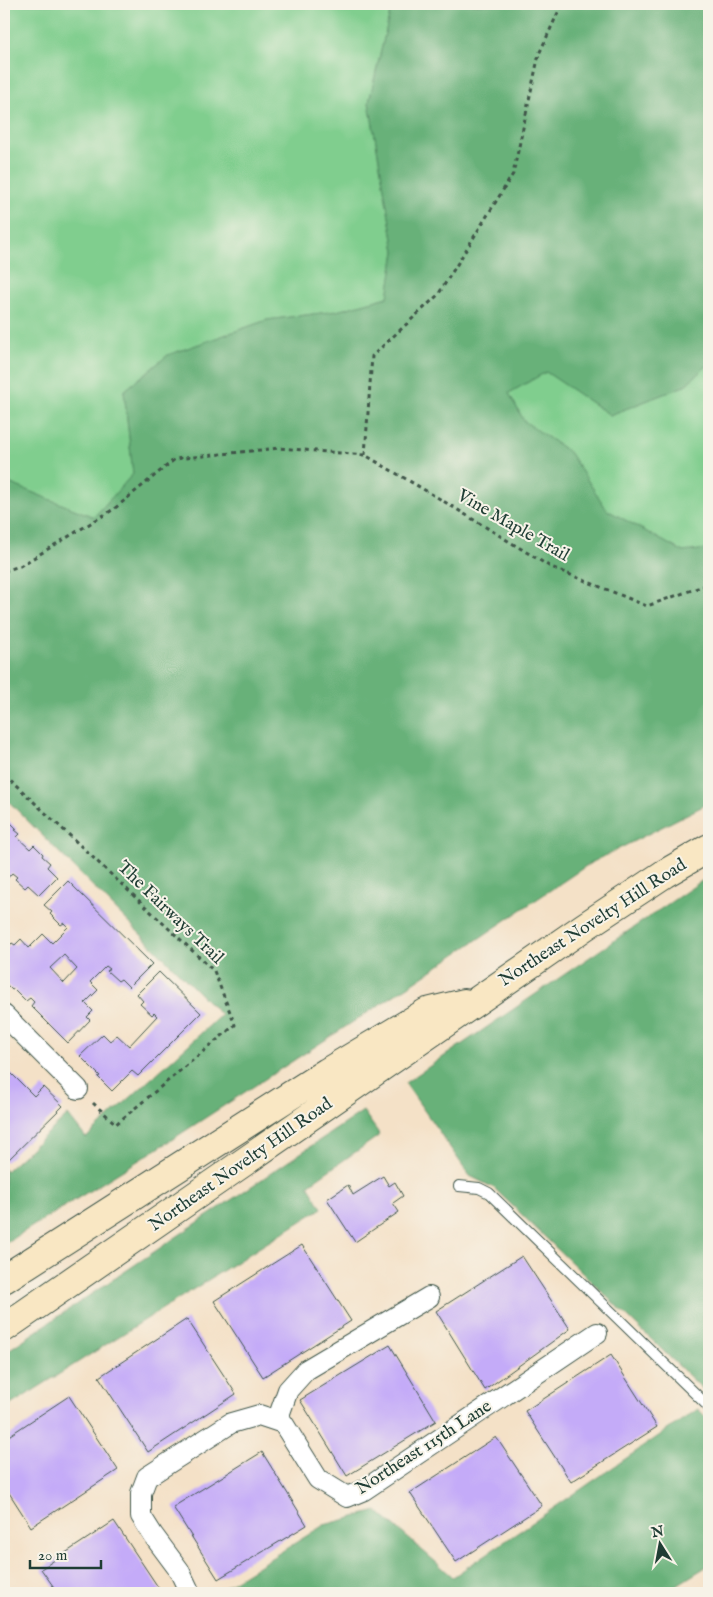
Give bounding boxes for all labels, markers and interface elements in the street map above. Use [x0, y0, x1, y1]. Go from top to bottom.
street label: Vine Maple Trail [452, 484, 573, 567]
street label: Northeast Novelty Hill Road [495, 854, 691, 992]
street label: The Fairways Trail [112, 856, 228, 970]
street label: Northeast Novelty Hill Road [145, 1093, 338, 1237]
street label: Northeast 115th Lane [352, 1395, 496, 1501]
north arrow [636, 1520, 686, 1570]
text: N [649, 1522, 665, 1542]
scale bar [30, 1537, 101, 1569]
text: 20 m [38, 1546, 68, 1565]

